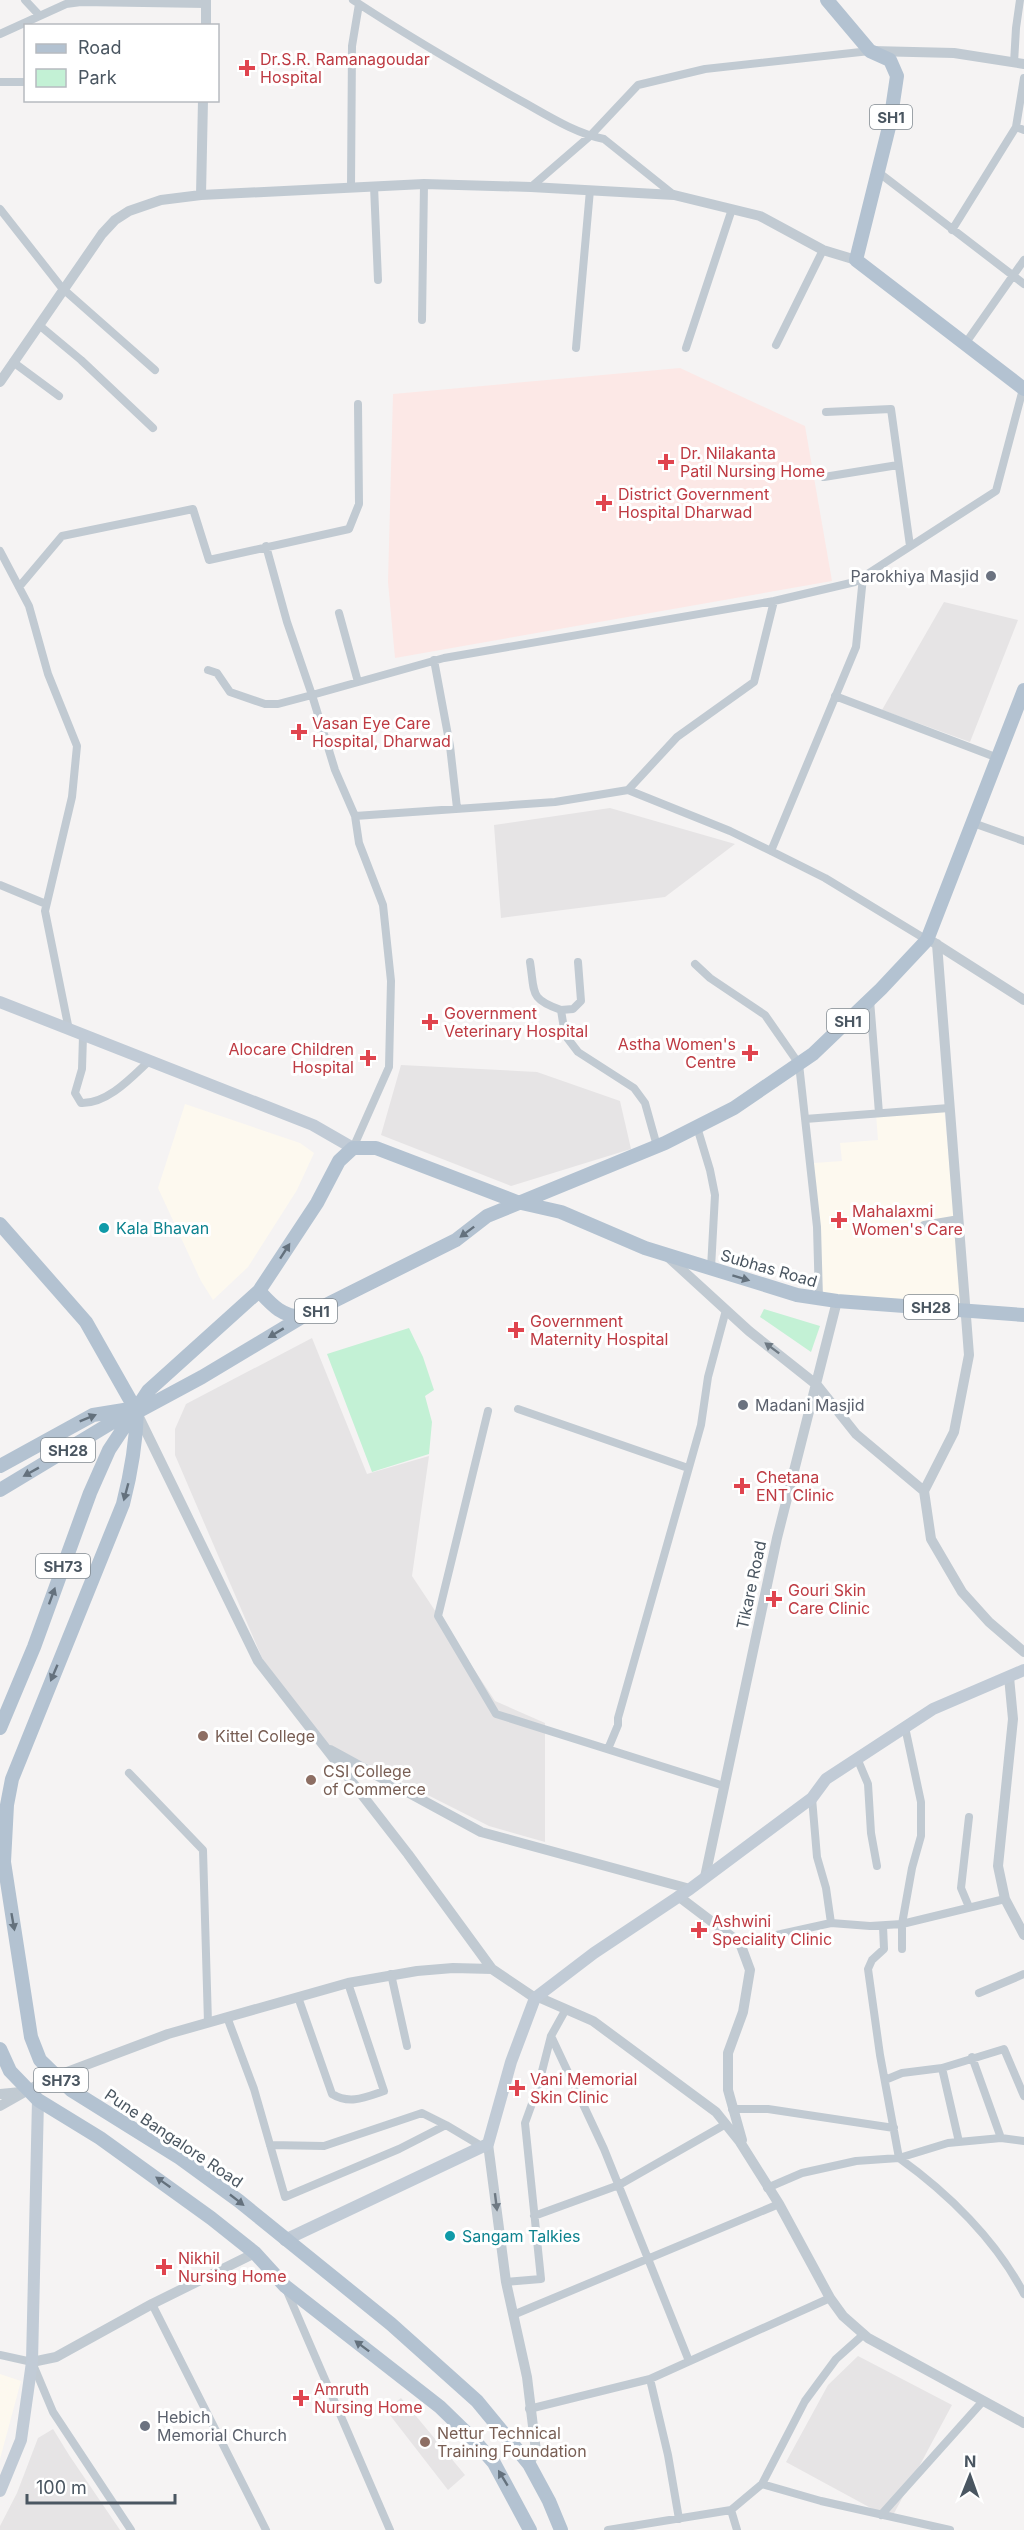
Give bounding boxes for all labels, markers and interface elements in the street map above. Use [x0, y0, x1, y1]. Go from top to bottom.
legend [24, 24, 219, 102]
text: Road [78, 37, 121, 58]
place label: Dr.S.R. Ramanagoudar Hospital [260, 49, 430, 87]
marker: Dr.S.R. Ramanagoudar Hospital [238, 59, 256, 77]
text: Park [78, 67, 117, 88]
road number: SH1 [870, 105, 912, 129]
place label: Dr. Nilakanta Patil Nursing Home [680, 443, 825, 481]
marker: Dr. Nilakanta Patil Nursing Home [657, 453, 675, 471]
place label: District Government Hospital Dharwad [618, 484, 769, 522]
marker: District Government Hospital Dharwad [595, 494, 613, 512]
place label: Parokhiya Masjid [851, 566, 979, 586]
marker: Parokhiya Masjid [984, 569, 998, 583]
place label: Vasan Eye Care Hospital, Dharwad [312, 713, 451, 751]
marker: Vasan Eye Care Hospital, Dharwad [290, 723, 308, 741]
place label: Government Veterinary Hospital [444, 1003, 588, 1041]
road number: SH1 [827, 1009, 869, 1033]
marker: Government Veterinary Hospital [421, 1013, 439, 1031]
place label: Astha Women's Centre [618, 1034, 736, 1072]
place label: Alocare Children Hospital [228, 1039, 354, 1077]
marker: Astha Women's Centre [741, 1044, 759, 1062]
marker: Alocare Children Hospital [359, 1049, 377, 1067]
place label: Mahalaxmi Women's Care [852, 1201, 963, 1239]
marker: Mahalaxmi Women's Care [830, 1211, 848, 1229]
place label: Kala Bhavan [116, 1218, 209, 1238]
marker: Kala Bhavan [97, 1221, 111, 1235]
one-way arrow [459, 1226, 475, 1238]
one-way arrow [279, 1244, 291, 1260]
street label: Subhas Road [718, 1245, 820, 1291]
one-way arrow [732, 1274, 750, 1283]
road number: SH28 [904, 1295, 958, 1319]
road number: SH1 [295, 1299, 337, 1323]
place label: Government Maternity Hospital [530, 1311, 668, 1349]
marker: Government Maternity Hospital [507, 1321, 525, 1339]
one-way arrow [267, 1328, 284, 1338]
one-way arrow [764, 1343, 779, 1355]
place label: Madani Masjid [755, 1395, 864, 1415]
marker: Madani Masjid [736, 1398, 750, 1412]
one-way arrow [79, 1413, 97, 1422]
road number: SH28 [41, 1438, 95, 1462]
one-way arrow [23, 1467, 40, 1477]
place label: Chetana ENT Clinic [756, 1467, 834, 1505]
marker: Chetana ENT Clinic [733, 1477, 751, 1495]
one-way arrow [121, 1483, 130, 1501]
street label: Tikare Road [732, 1539, 770, 1631]
road number: SH73 [36, 1554, 90, 1578]
place label: Gouri Skin Care Clinic [788, 1580, 870, 1618]
one-way arrow [48, 1587, 58, 1605]
marker: Gouri Skin Care Clinic [765, 1590, 783, 1608]
one-way arrow [49, 1664, 58, 1682]
place label: Kittel College [215, 1726, 315, 1746]
marker: Kittel College [196, 1729, 210, 1743]
place label: CSI College of Commerce [323, 1761, 426, 1799]
marker: CSI College of Commerce [304, 1773, 318, 1787]
place label: Ashwini Speciality Clinic [712, 1911, 832, 1949]
one-way arrow [9, 1912, 18, 1931]
marker: Ashwini Speciality Clinic [690, 1921, 708, 1939]
road number: SH73 [34, 2068, 88, 2092]
place label: Vani Memorial Skin Clinic [530, 2069, 637, 2107]
marker: Vani Memorial Skin Clinic [508, 2079, 526, 2097]
street label: Pune Bangalore Road [101, 2084, 247, 2192]
one-way arrow [155, 2177, 171, 2188]
one-way arrow [491, 2193, 500, 2212]
one-way arrow [229, 2194, 245, 2207]
place label: Sangam Talkies [462, 2226, 580, 2246]
marker: Sangam Talkies [443, 2229, 457, 2243]
place label: Nikhil Nursing Home [178, 2248, 286, 2286]
marker: Nikhil Nursing Home [155, 2258, 173, 2276]
one-way arrow [354, 2340, 369, 2352]
place label: Amruth Nursing Home [314, 2379, 422, 2417]
marker: Amruth Nursing Home [292, 2389, 310, 2407]
place label: Hebich Memorial Church [157, 2407, 287, 2445]
marker: Hebich Memorial Church [138, 2419, 152, 2433]
place label: Nettur Technical Training Foundation [437, 2423, 587, 2461]
marker: Nettur Technical Training Foundation [418, 2435, 432, 2449]
north arrow [940, 2446, 1000, 2506]
text: N [964, 2451, 977, 2471]
scale bar [27, 2467, 176, 2505]
one-way arrow [498, 2470, 509, 2486]
text: 100 m [36, 2477, 87, 2498]

